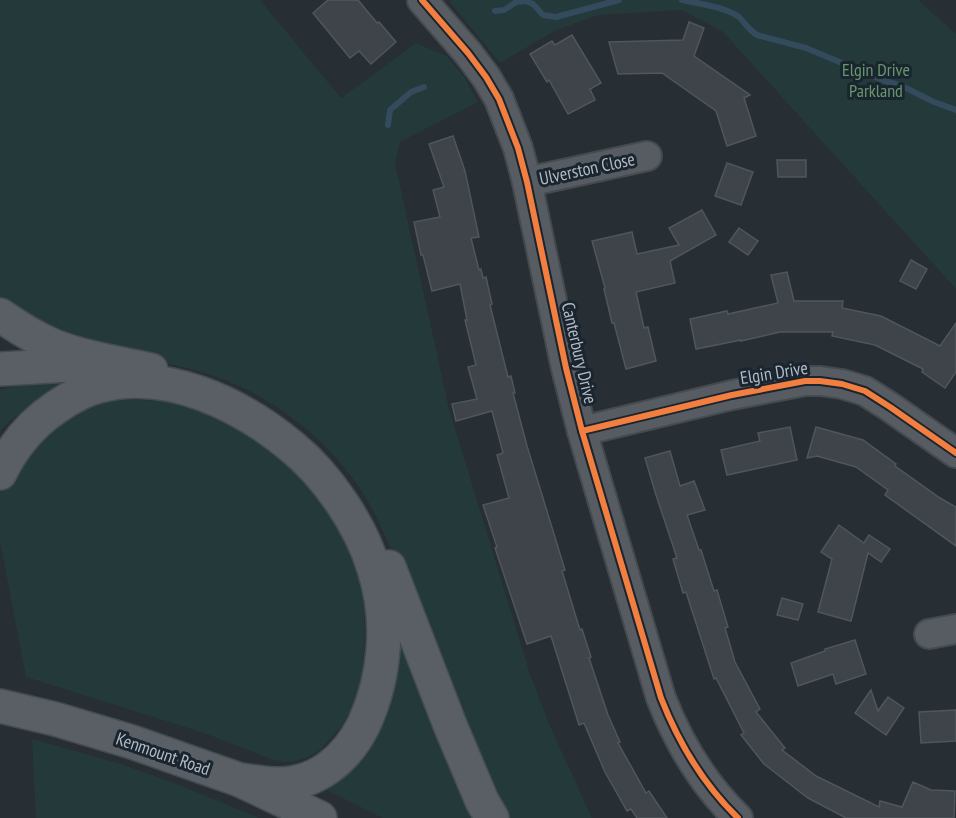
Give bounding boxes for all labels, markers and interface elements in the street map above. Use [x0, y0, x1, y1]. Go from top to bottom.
park label: Elgin Drive Parkland [842, 58, 910, 102]
street label: Ulverston Close [537, 147, 637, 190]
street label: Canterbury Drive [557, 300, 602, 406]
street label: Elgin Drive [739, 356, 809, 389]
street label: Kenmount Road [113, 727, 213, 780]

